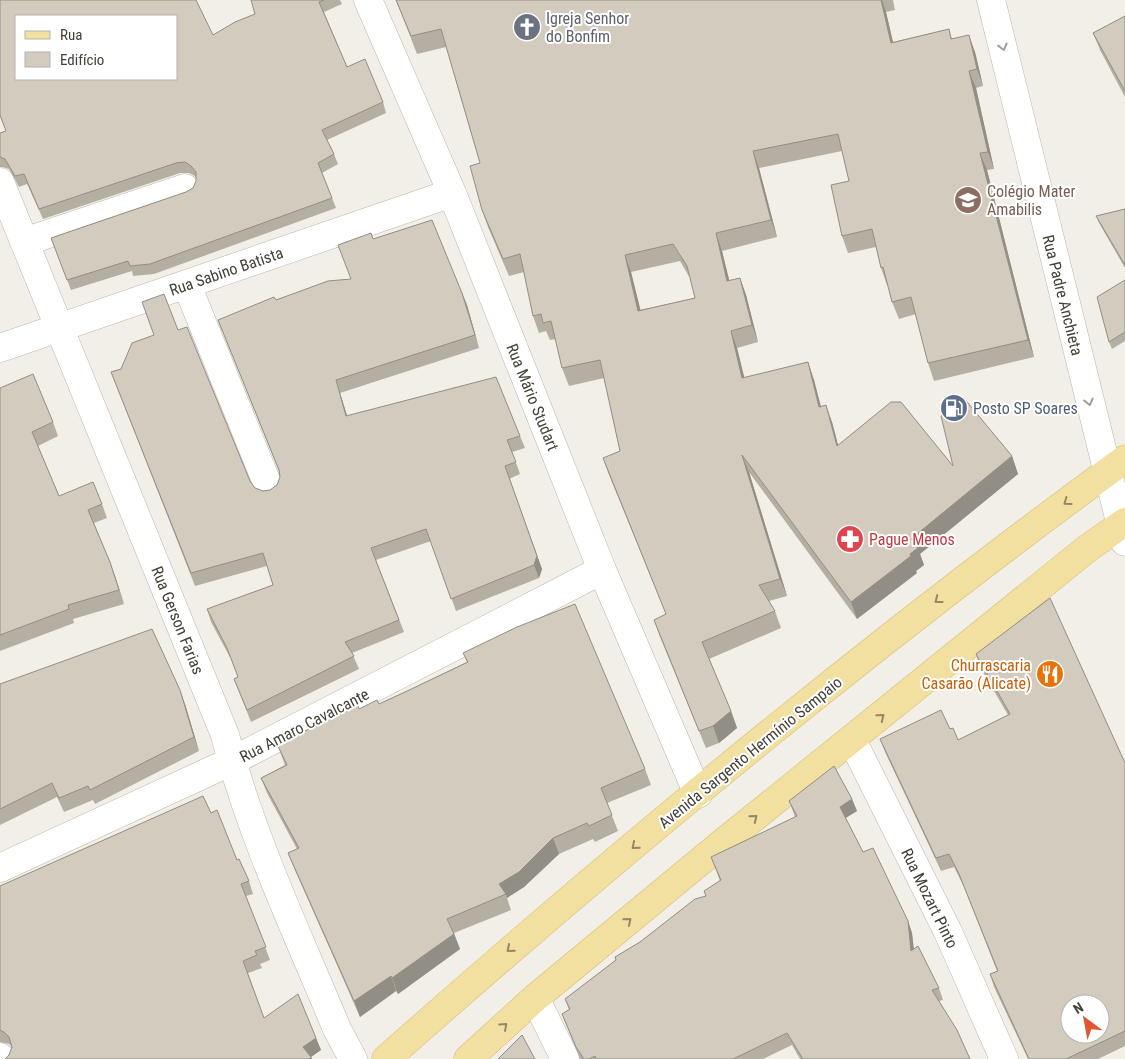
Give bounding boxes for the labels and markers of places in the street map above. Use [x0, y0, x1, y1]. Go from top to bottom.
place label: Igreja Senhor do Bonfim [546, 9, 629, 46]
church icon: Igreja Senhor do Bonfim [512, 12, 542, 42]
place label: Colégio Mater Amabilis [987, 182, 1076, 219]
school or university icon: Colégio Mater Amabilis [953, 185, 983, 215]
fuel station icon: Posto SP Soares [939, 393, 969, 423]
place label: Posto SP Soares [973, 399, 1078, 418]
pharmacy icon: Pague Menos [835, 524, 865, 554]
place label: Pague Menos [869, 530, 955, 549]
place label: Churrascaria Casarão (Alicate) [921, 656, 1031, 693]
restaurant icon: Churrascaria Casarão (Alicate) [1035, 659, 1065, 689]

